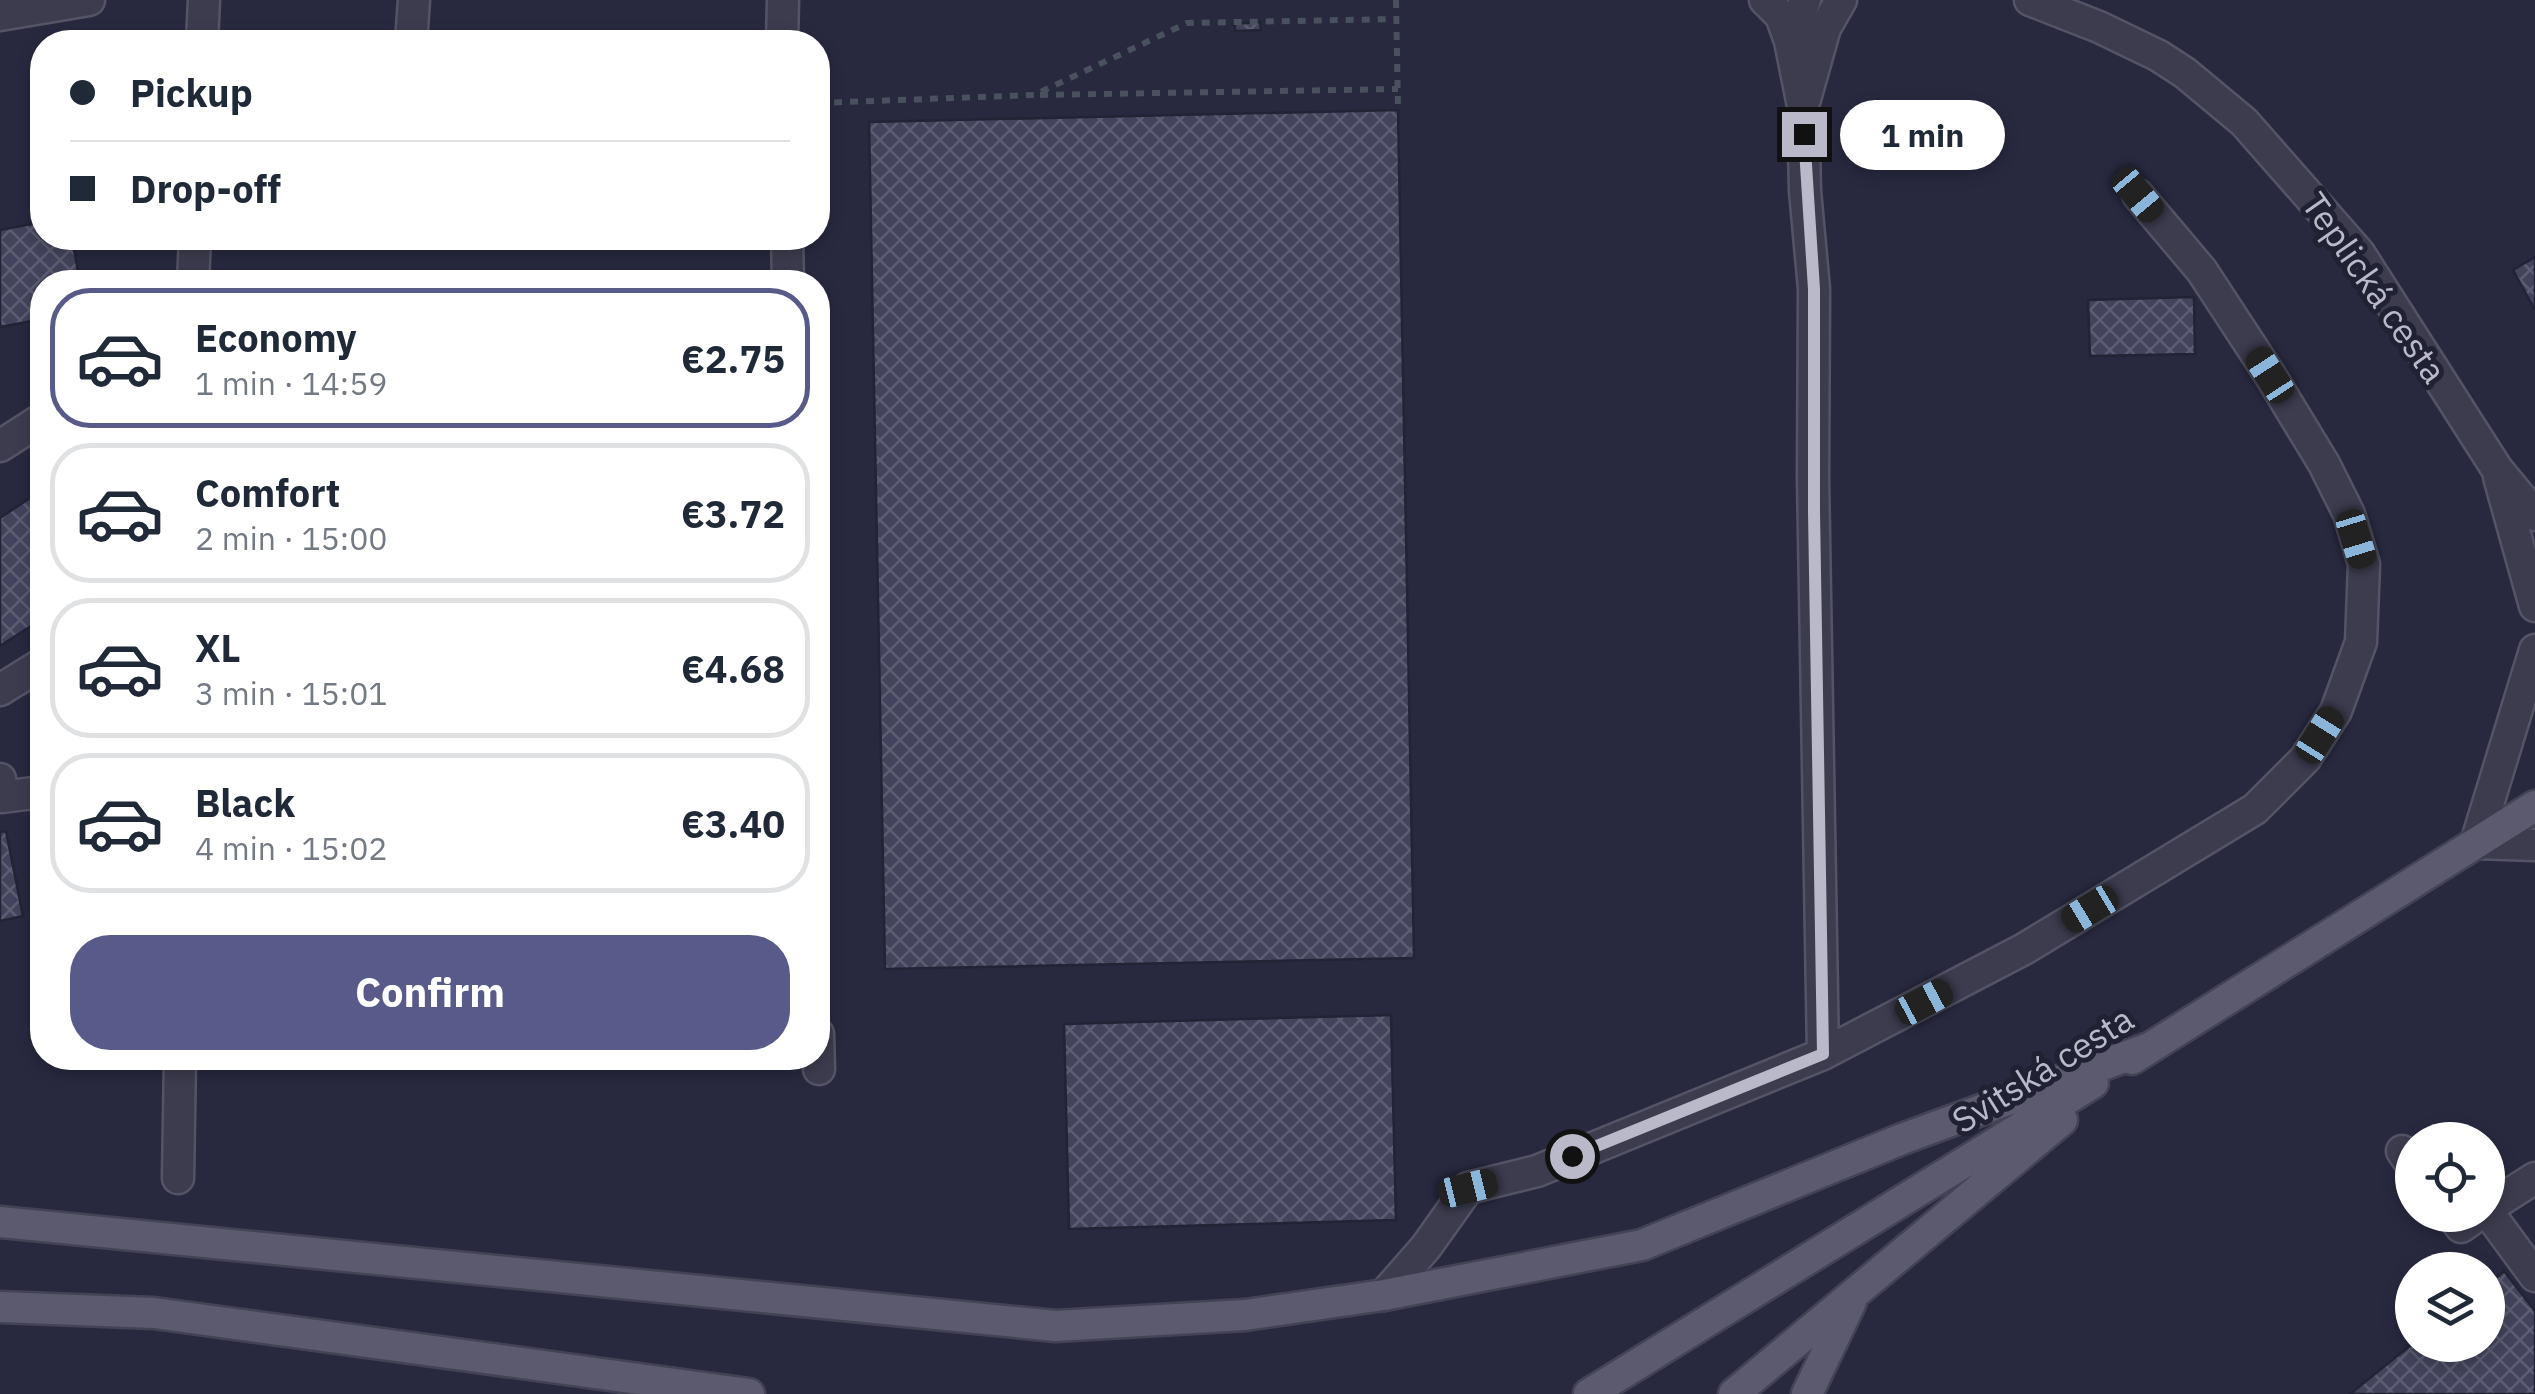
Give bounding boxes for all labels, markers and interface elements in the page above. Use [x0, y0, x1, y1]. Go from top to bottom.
text: Pickup [130, 68, 253, 117]
callout: 1 min [1839, 99, 2004, 169]
route end [1782, 112, 1827, 157]
text: 1 min [1881, 114, 1964, 156]
car [2107, 162, 2169, 228]
text: Drop-off [130, 164, 281, 213]
street label: Teplická cesta [2292, 183, 2458, 392]
icon: car [75, 313, 165, 403]
text: Economy [195, 313, 357, 362]
text: €2.75 [681, 334, 785, 383]
car [2241, 342, 2299, 408]
text: 1 min · 14:59 [195, 362, 388, 404]
icon: car [75, 468, 165, 558]
text: Comfort [195, 468, 340, 517]
text: €3.72 [681, 489, 785, 538]
car [2333, 506, 2379, 572]
text: 2 min · 15:00 [195, 517, 388, 559]
icon: car [75, 623, 165, 713]
text: XL [195, 623, 241, 672]
text: €4.68 [681, 644, 785, 693]
text: 3 min · 15:01 [195, 672, 388, 714]
car [2291, 702, 2349, 768]
icon: car [75, 778, 165, 868]
text: Black [195, 778, 295, 827]
text: €3.40 [681, 799, 785, 848]
text: 4 min · 15:02 [195, 827, 388, 869]
car [2057, 881, 2123, 937]
button: Confirm [70, 935, 790, 1050]
car [1890, 975, 1958, 1029]
street label: Svitská cesta [1943, 995, 2142, 1143]
map controls [2395, 1122, 2505, 1362]
button: locate [2395, 1122, 2505, 1232]
route start [1550, 1134, 1595, 1179]
car [1435, 1166, 1501, 1210]
button: layers [2395, 1252, 2505, 1362]

